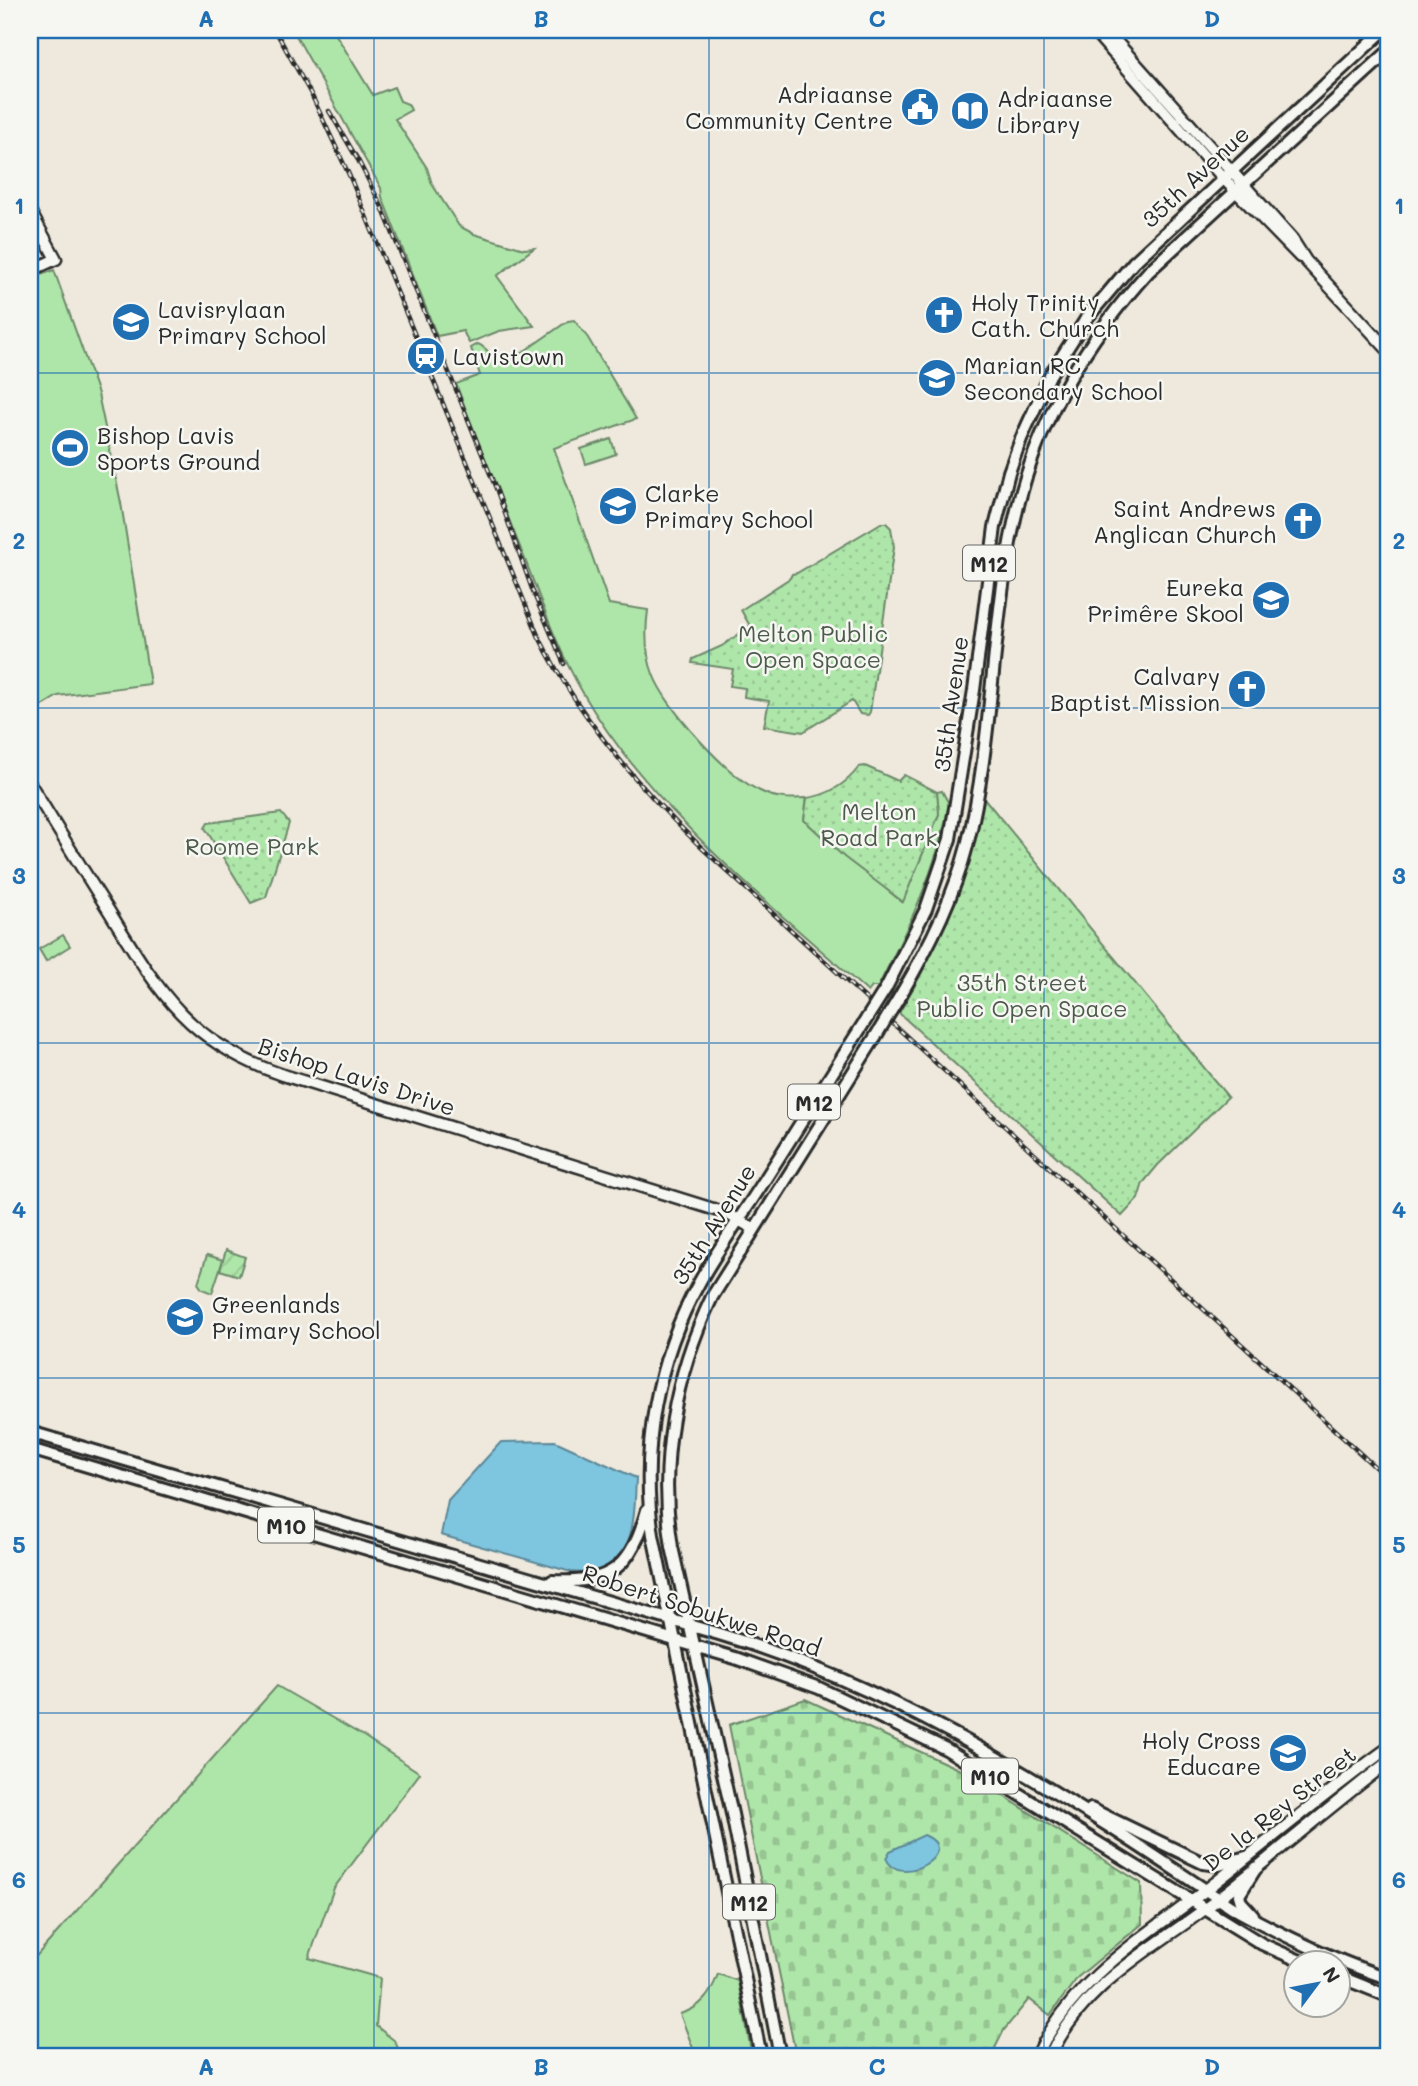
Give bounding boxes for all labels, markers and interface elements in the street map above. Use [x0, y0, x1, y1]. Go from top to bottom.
text: A [198, 3, 214, 33]
text: B [533, 3, 549, 33]
text: C [868, 3, 886, 33]
text: D [1204, 3, 1220, 33]
place label: Adriaanse Community Centre [685, 79, 893, 135]
place label: Adriaanse Library [997, 83, 1113, 139]
public building icon: Adriaanse Community Centre [899, 86, 941, 128]
library icon: Adriaanse Library [949, 90, 991, 132]
street label: 35th Avenue [1135, 118, 1255, 234]
text: 1 [14, 190, 24, 220]
text: 1 [1394, 190, 1404, 220]
place label: Holy Trinity Cath. Church [971, 287, 1119, 343]
place label: Lavisrylaan Primary School [158, 294, 327, 350]
church icon: Holy Trinity Cath. Church [923, 294, 965, 336]
school or university icon: Lavisrylaan Primary School [110, 301, 152, 343]
station icon: Lavistown [405, 335, 447, 377]
place label: Lavistown [453, 341, 564, 371]
place label: Marian RC Secondary School [964, 350, 1163, 406]
school or university icon: Marian RC Secondary School [916, 357, 958, 399]
place label: Bishop Lavis Sports Ground [97, 420, 260, 476]
sports icon: Bishop Lavis Sports Ground [49, 427, 91, 469]
place label: Clarke Primary School [645, 478, 814, 534]
school or university icon: Clarke Primary School [597, 485, 639, 527]
place label: Saint Andrews Anglican Church [1093, 493, 1276, 549]
church icon: Saint Andrews Anglican Church [1282, 500, 1324, 542]
text: 2 [13, 525, 25, 555]
text: 2 [1393, 525, 1405, 555]
road number: M12 [963, 546, 1015, 580]
place label: Eureka Primêre Skool [1087, 572, 1244, 628]
school or university icon: Eureka Primêre Skool [1250, 579, 1292, 621]
park label: Melton Public Open Space [738, 618, 888, 674]
street label: 35th Avenue [926, 634, 974, 774]
place label: Calvary Baptist Mission [1050, 661, 1220, 717]
church icon: Calvary Baptist Mission [1226, 668, 1268, 710]
park label: Melton Road Park [821, 796, 937, 852]
park label: Roome Park [185, 831, 319, 861]
text: 3 [12, 860, 26, 890]
text: 3 [1392, 860, 1406, 890]
park label: 35th Street Public Open Space [917, 967, 1127, 1023]
street label: Bishop Lavis Drive [255, 1030, 459, 1122]
road number: M12 [788, 1084, 840, 1120]
street label: 35th Avenue [664, 1158, 762, 1290]
text: 4 [12, 1194, 26, 1224]
text: 4 [1392, 1194, 1406, 1224]
place label: Greenlands Primary School [212, 1289, 381, 1345]
school or university icon: Greenlands Primary School [164, 1296, 206, 1338]
road number: M10 [258, 1508, 314, 1542]
text: 5 [12, 1529, 26, 1559]
text: 5 [1392, 1529, 1406, 1559]
street label: Robert Sobukwe Road [579, 1557, 825, 1663]
place label: Holy Cross Educare [1142, 1725, 1261, 1781]
school or university icon: Holy Cross Educare [1267, 1732, 1309, 1774]
street label: De la Rey Street [1196, 1739, 1362, 1877]
road number: M10 [962, 1758, 1018, 1794]
text: 6 [12, 1864, 26, 1894]
text: 6 [1392, 1864, 1406, 1894]
road number: M12 [723, 1884, 775, 1920]
north arrow [1282, 1950, 1352, 2020]
text: N [1317, 1962, 1346, 1987]
text: A [198, 2051, 214, 2081]
text: B [533, 2051, 549, 2081]
text: C [868, 2051, 886, 2081]
text: D [1204, 2051, 1220, 2081]

